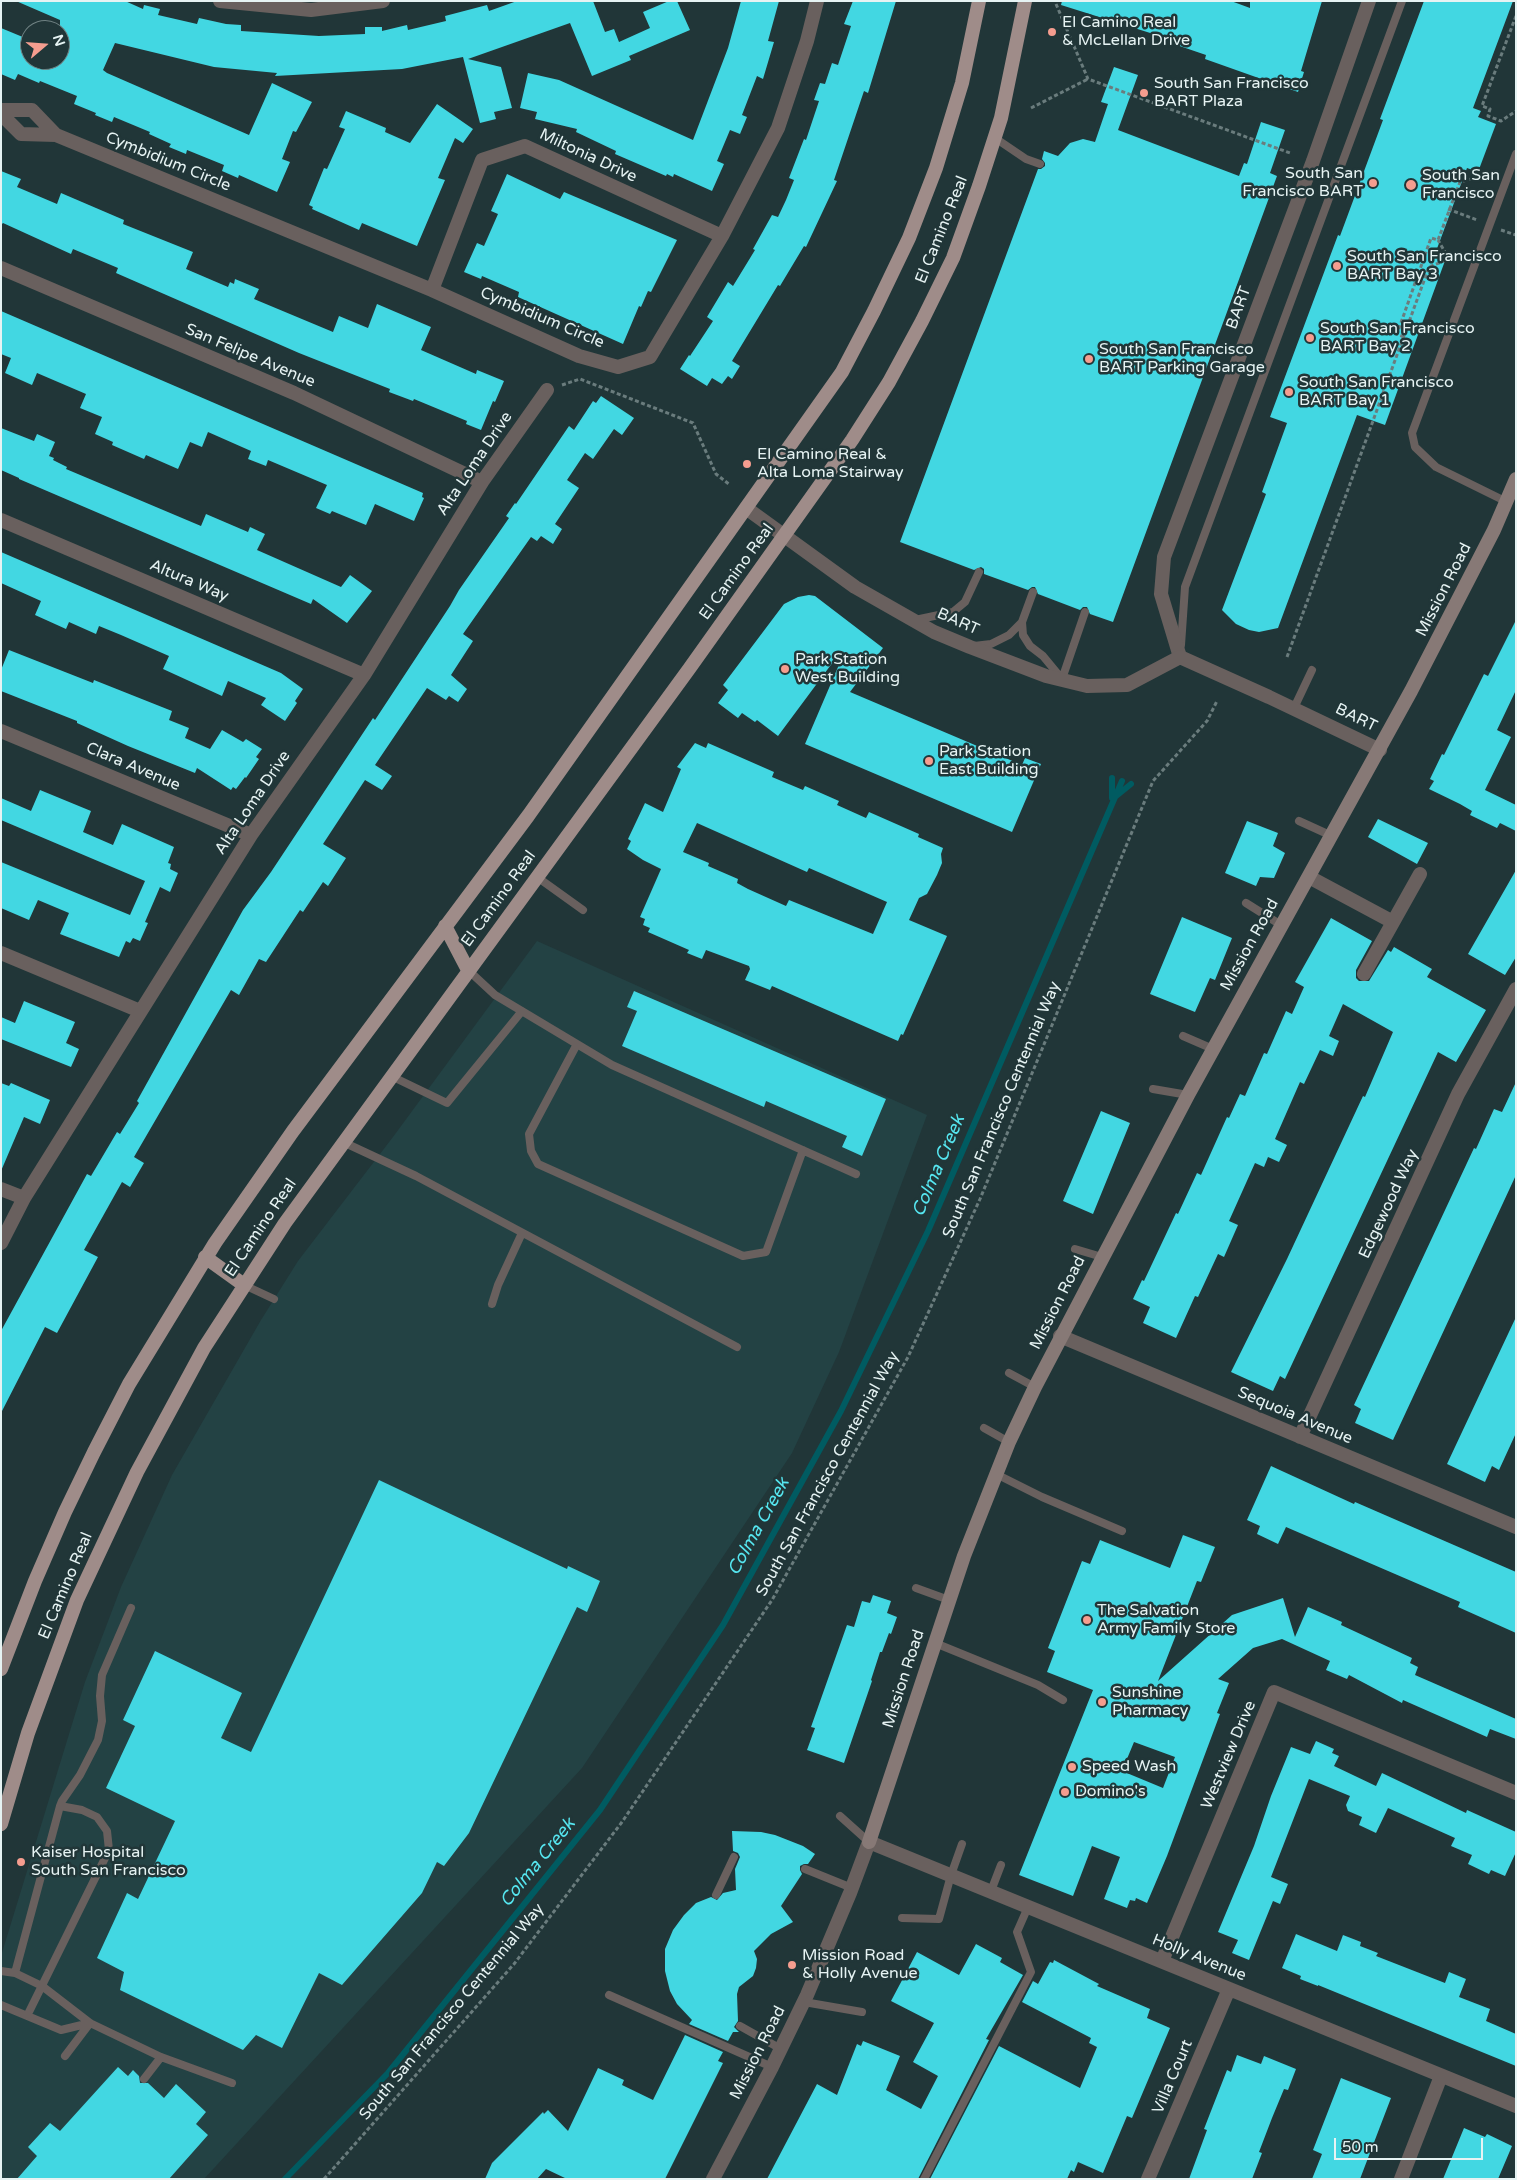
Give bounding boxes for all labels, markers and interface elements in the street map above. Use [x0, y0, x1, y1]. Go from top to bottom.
place label: El Camino Real & McLellan Drive [1062, 13, 1190, 51]
north arrow [20, 20, 70, 70]
marker: El Camino Real & McLellan Drive [1046, 26, 1058, 38]
text: N [49, 33, 69, 48]
place label: South San Francisco BART Plaza [1154, 74, 1309, 112]
marker: South San Francisco BART Plaza [1138, 87, 1150, 99]
street label: Miltonia Drive [536, 125, 640, 187]
street label: Cymbidium Circle [103, 128, 233, 196]
place label: South San Francisco BART [1242, 164, 1363, 202]
place label: South San Francisco [1422, 166, 1500, 204]
street label: El Camino Real [912, 173, 972, 287]
marker: South San Francisco BART [1367, 177, 1379, 189]
marker: South San Francisco [1404, 178, 1418, 192]
place label: South San Francisco BART Bay 3 [1347, 247, 1502, 285]
marker: South San Francisco BART Bay 3 [1331, 260, 1343, 272]
street label: Cymbidium Circle [477, 283, 607, 353]
street label: BART [1222, 284, 1256, 332]
place label: South San Francisco BART Bay 2 [1320, 319, 1475, 357]
street label: San Felipe Avenue [182, 320, 318, 392]
marker: South San Francisco BART Bay 2 [1304, 332, 1316, 344]
place label: South San Francisco BART Parking Garage [1099, 340, 1265, 378]
marker: South San Francisco BART Parking Garage [1083, 353, 1095, 365]
place label: South San Francisco BART Bay 1 [1299, 373, 1454, 411]
marker: South San Francisco BART Bay 1 [1283, 386, 1295, 398]
street label: Alta Loma Drive [433, 408, 517, 520]
place label: El Camino Real & Alta Loma Stairway [757, 445, 904, 483]
marker: El Camino Real & Alta Loma Stairway [741, 458, 753, 470]
street label: El Camino Real [696, 520, 778, 624]
street label: Mission Road [1412, 540, 1476, 640]
street label: Altura Way [147, 556, 231, 606]
street label: BART [934, 604, 982, 640]
place label: Park Station West Building [795, 650, 900, 688]
marker: Park Station West Building [779, 663, 791, 675]
street label: BART [1332, 700, 1380, 736]
street label: Clara Avenue [83, 739, 183, 795]
place label: Park Station East Building [939, 742, 1039, 780]
street label: Alta Loma Drive [211, 747, 295, 859]
marker: Park Station East Building [923, 755, 935, 767]
street label: El Camino Real [458, 847, 540, 951]
street label: Mission Road [1217, 896, 1283, 994]
street label: South San Francisco Centennial Way [939, 979, 1065, 1241]
water label: Colma Creek [908, 1112, 970, 1220]
street label: Edgewood Way [1355, 1146, 1423, 1262]
street label: El Camino Real [221, 1175, 301, 1281]
street label: Mission Road [1026, 1253, 1090, 1353]
street label: South San Francisco Centennial Way [752, 1348, 904, 1600]
street label: Sequoia Avenue [1235, 1383, 1355, 1449]
water label: Colma Creek [723, 1474, 795, 1580]
street label: El Camino Real [35, 1530, 97, 1642]
place label: The Salvation Army Family Store [1097, 1601, 1235, 1639]
marker: The Salvation Army Family Store [1081, 1614, 1093, 1626]
street label: Mission Road [879, 1627, 929, 1731]
place label: Sunshine Pharmacy [1112, 1683, 1188, 1721]
marker: Sunshine Pharmacy [1096, 1696, 1108, 1708]
street label: Westview Drive [1198, 1698, 1260, 1812]
place label: Speed Wash [1082, 1757, 1176, 1777]
marker: Speed Wash [1066, 1761, 1078, 1773]
place label: Domino's [1075, 1782, 1146, 1802]
marker: Domino's [1059, 1786, 1071, 1798]
water label: Colma Creek [496, 1814, 580, 1912]
place label: Kaiser Hospital South San Francisco [31, 1843, 186, 1881]
marker: Kaiser Hospital South San Francisco [15, 1856, 27, 1868]
street label: South San Francisco Centennial Way [356, 1900, 548, 2124]
street label: Holly Avenue [1149, 1930, 1249, 1986]
place label: Mission Road & Holly Avenue [802, 1946, 917, 1984]
marker: Mission Road & Holly Avenue [786, 1959, 798, 1971]
street label: Mission Road [726, 2003, 790, 2103]
street label: Villa Court [1149, 2037, 1197, 2117]
scale bar [1337, 2128, 1486, 2160]
text: 50 m [1342, 2138, 1379, 2156]

